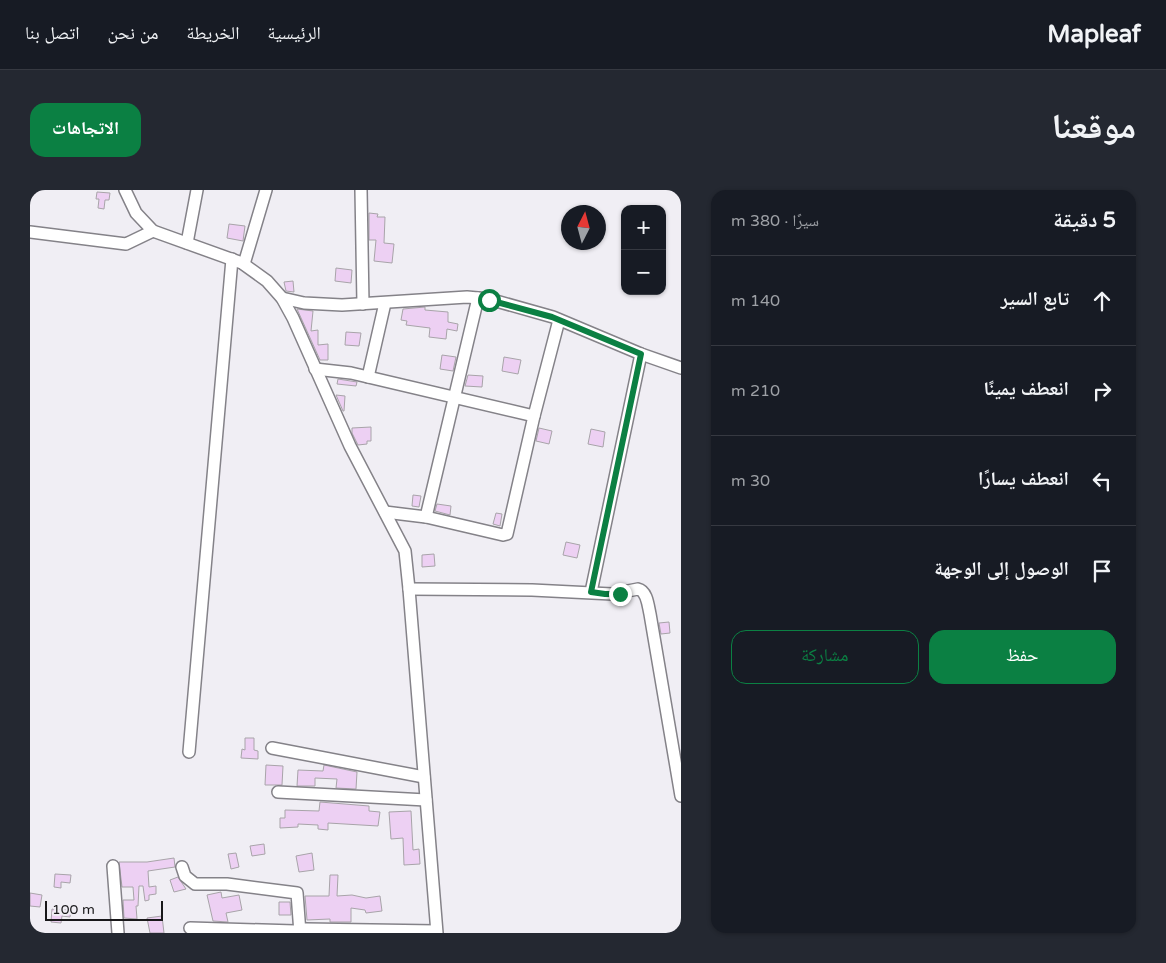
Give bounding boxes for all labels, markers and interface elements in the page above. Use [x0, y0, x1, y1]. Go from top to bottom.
text: Mapleaf [1047, 20, 1141, 49]
text: اتصل بنا [25, 22, 80, 44]
text: من نحن [108, 22, 158, 44]
text: الخريطة [186, 22, 239, 44]
text: الرئيسية [267, 22, 321, 44]
button: الاتجاهات [30, 103, 141, 157]
text: موقعنا [1051, 106, 1136, 148]
north arrow [561, 205, 606, 250]
map controls [621, 205, 666, 295]
button: + [621, 205, 666, 250]
text: 5 دقيقة [1053, 208, 1116, 233]
text: سيرًا · 380 m [731, 211, 819, 231]
button: − [621, 250, 666, 295]
icon: ahead [1088, 287, 1116, 315]
text: تابع السير [1001, 288, 1069, 310]
route start [478, 289, 501, 312]
text: 140 m [731, 291, 780, 311]
icon: right [1088, 377, 1116, 405]
text: انعطف يمينًا [983, 378, 1069, 400]
text: 210 m [731, 381, 780, 401]
icon: left [1088, 467, 1116, 495]
text: انعطف يسارًا [978, 468, 1069, 490]
text: 30 m [731, 471, 770, 491]
icon: arrive [1088, 557, 1116, 585]
text: الوصول إلى الوجهة [934, 558, 1069, 580]
route end [609, 583, 632, 606]
button: مشاركة [731, 630, 919, 684]
button: حفظ [929, 630, 1116, 684]
scale bar [45, 898, 162, 921]
text: 100 m [52, 901, 95, 918]

